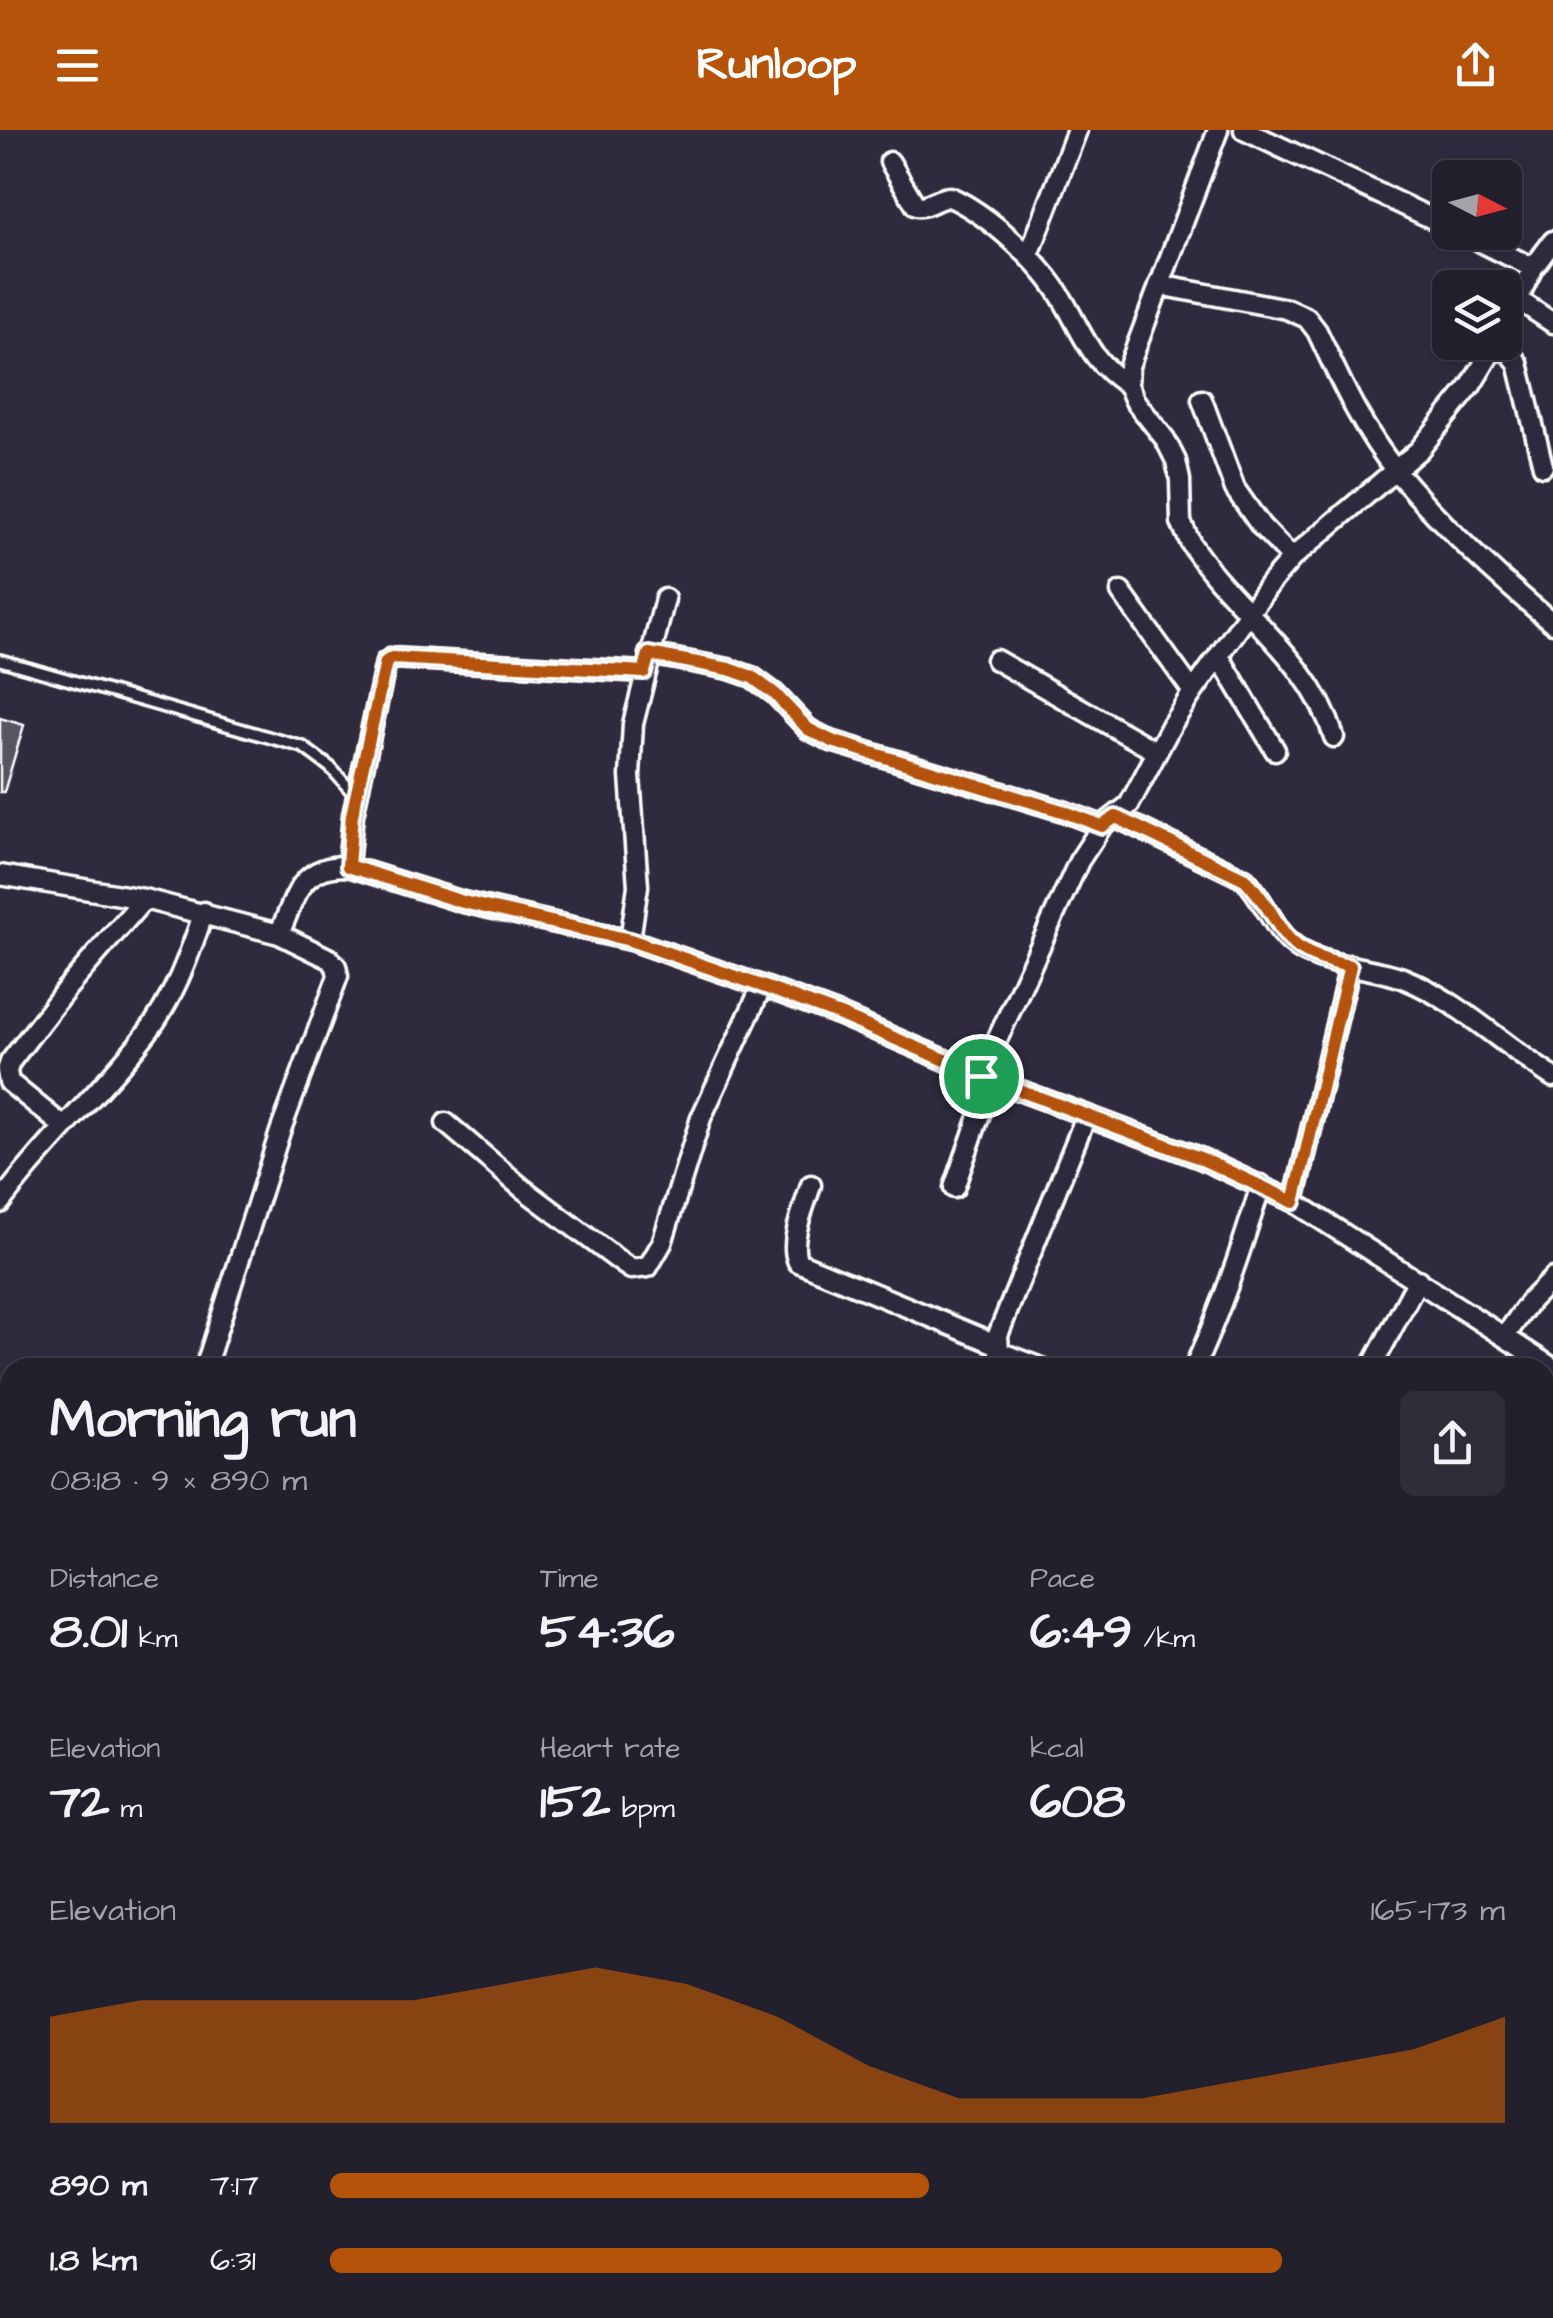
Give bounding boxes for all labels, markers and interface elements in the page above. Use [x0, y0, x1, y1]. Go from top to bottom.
text: Runloop [696, 34, 857, 96]
icon: menu [50, 38, 105, 93]
icon: share [1448, 38, 1503, 93]
north arrow [1432, 160, 1522, 250]
map controls [1432, 160, 1522, 360]
button: layers [1432, 270, 1522, 360]
pin [939, 1034, 1024, 1119]
icon: arrive [954, 1049, 1009, 1104]
text: Morning run [50, 1382, 356, 1458]
button: share [1400, 1391, 1505, 1496]
text: 08:18 · 9 × 890 m [50, 1458, 307, 1503]
text: Distance [50, 1559, 159, 1598]
text: Time [540, 1559, 599, 1598]
text: Pace [1030, 1559, 1095, 1598]
text: 8.01 [50, 1598, 127, 1667]
text: 54:36 [540, 1598, 675, 1667]
text: 6:49 [1030, 1598, 1132, 1667]
text: km [127, 1619, 178, 1658]
text: /km [1132, 1619, 1195, 1658]
text: Elevation [50, 1729, 160, 1768]
text: Heart rate [540, 1729, 681, 1768]
text: kcal [1030, 1729, 1084, 1768]
text: 72 [50, 1768, 109, 1837]
text: 152 [540, 1768, 610, 1837]
text: 608 [1030, 1768, 1125, 1837]
text: m [109, 1789, 142, 1828]
text: bpm [610, 1789, 675, 1828]
text: Elevation [50, 1888, 176, 1933]
text: 165–173 m [1370, 1888, 1505, 1933]
text: 890 m [50, 2163, 147, 2208]
text: 7:17 [210, 2163, 259, 2208]
text: 1.8 km [50, 2238, 137, 2283]
text: 6:31 [210, 2238, 256, 2283]

